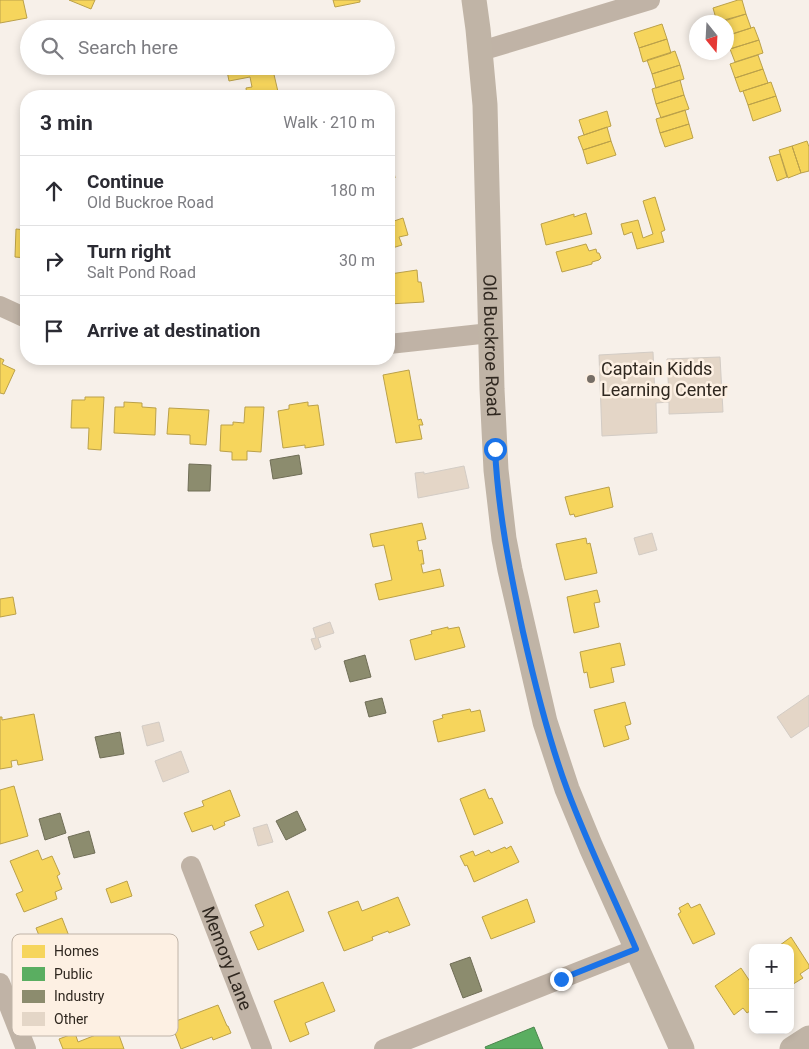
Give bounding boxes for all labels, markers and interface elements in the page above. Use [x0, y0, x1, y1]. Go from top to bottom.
north arrow [689, 15, 734, 60]
search box [20, 20, 395, 75]
icon: search [38, 34, 66, 62]
text: Search here [78, 36, 178, 59]
text: 3 min [40, 111, 93, 135]
text: Walk · 210 m [283, 113, 375, 132]
text: Continue [87, 170, 164, 193]
icon: ahead [40, 177, 68, 205]
text: 180 m [330, 181, 375, 200]
text: Old Buckroe Road [87, 193, 214, 212]
text: Turn right [87, 240, 171, 263]
icon: right [40, 247, 68, 275]
text: 30 m [339, 251, 375, 270]
text: Salt Pond Road [87, 263, 196, 282]
street label: Old Buckroe Road [479, 274, 504, 417]
icon: arrive [40, 317, 68, 345]
text: Arrive at destination [87, 319, 260, 342]
place label: Captain Kidds Learning Center [601, 358, 728, 400]
marker: Captain Kidds Learning Center [585, 373, 597, 385]
route start [484, 438, 507, 461]
street label: Memory Lane [198, 903, 257, 1013]
legend [12, 934, 178, 1036]
text: Homes [54, 943, 99, 959]
map controls [749, 944, 794, 1034]
button: + [749, 944, 794, 989]
text: Public [54, 966, 93, 982]
route end [550, 968, 573, 991]
text: Industry [54, 988, 105, 1004]
button: − [749, 989, 794, 1034]
text: Other [54, 1011, 88, 1027]

